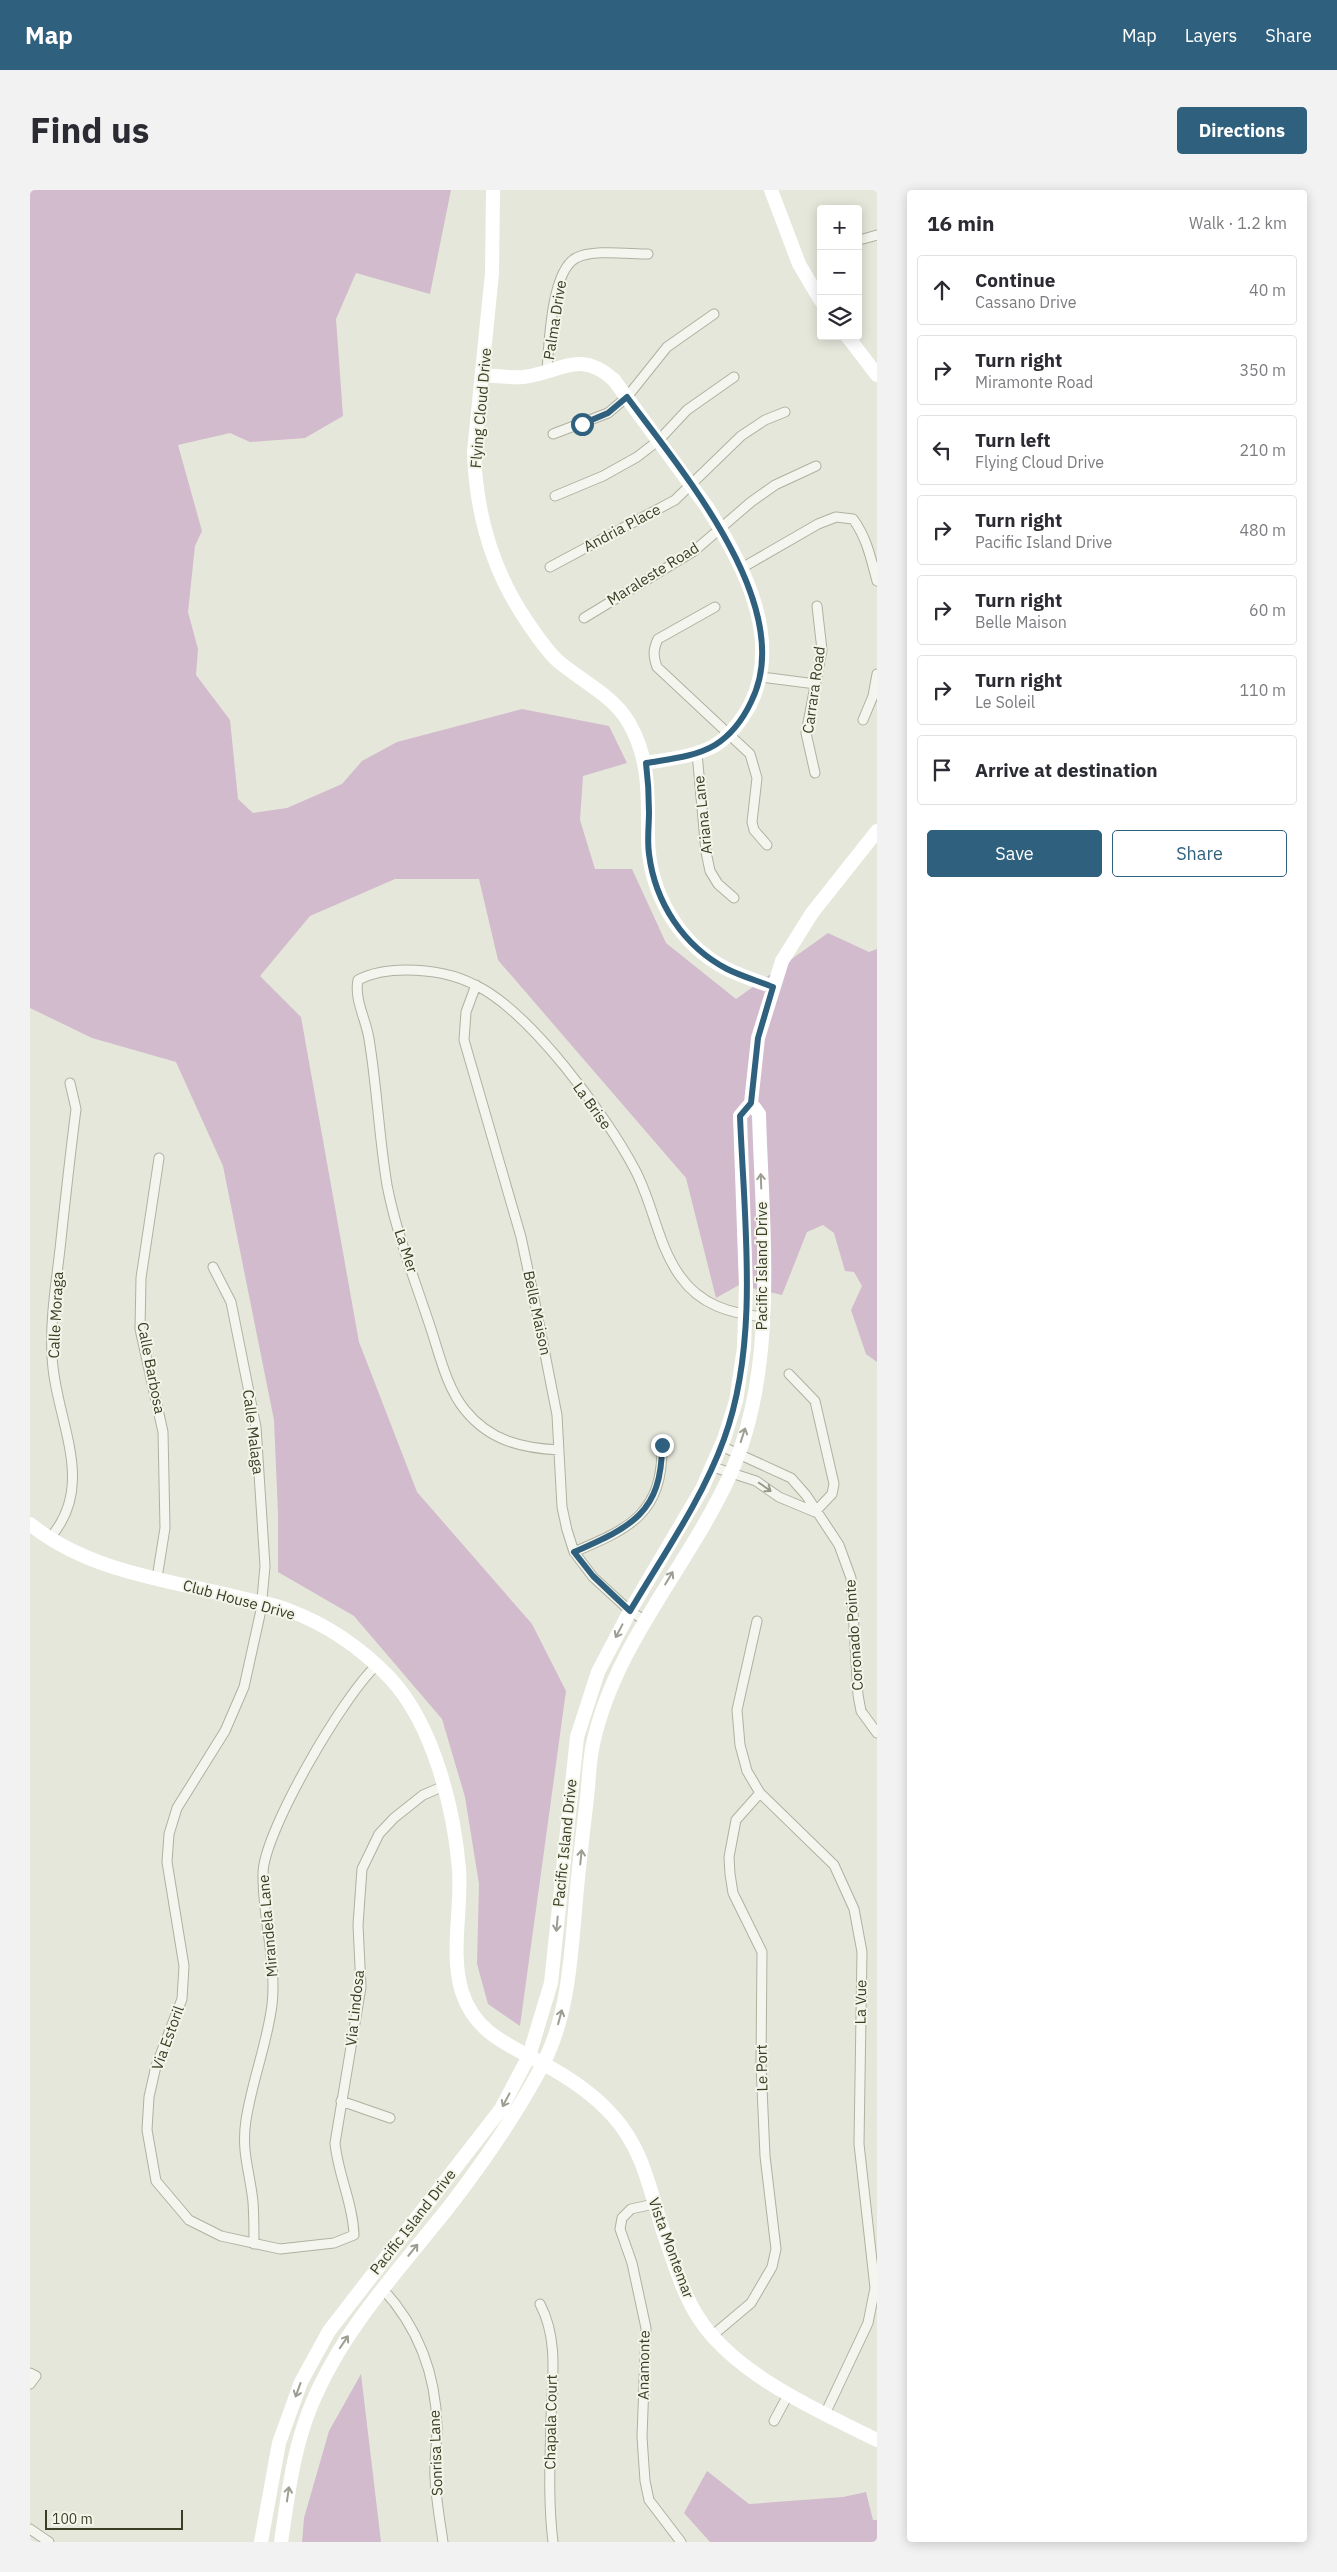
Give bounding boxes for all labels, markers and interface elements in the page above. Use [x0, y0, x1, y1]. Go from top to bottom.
text: Map [25, 19, 73, 51]
text: Map [1122, 24, 1157, 47]
text: Layers [1185, 24, 1237, 47]
text: Share [1265, 24, 1312, 47]
text: Find us [30, 107, 149, 153]
button: Directions [1177, 107, 1307, 154]
map controls [817, 205, 862, 340]
button: + [817, 205, 862, 250]
text: 16 min [927, 209, 994, 237]
text: Walk · 1.2 km [1189, 213, 1287, 233]
button: − [817, 250, 862, 295]
text: Continue [975, 268, 1055, 292]
icon: ahead [928, 276, 956, 304]
street label: Palma Drive [539, 279, 570, 361]
text: 40 m [1249, 280, 1286, 300]
text: Cassano Drive [975, 292, 1076, 312]
button: layers [817, 295, 862, 340]
street label: Flying Cloud Drive [466, 347, 495, 469]
text: Turn right [975, 348, 1062, 372]
icon: right [928, 356, 956, 384]
text: 350 m [1239, 360, 1286, 380]
text: Miramonte Road [975, 372, 1093, 392]
route start [571, 413, 594, 436]
text: Turn left [975, 428, 1051, 452]
icon: left [928, 436, 956, 464]
text: 210 m [1239, 440, 1286, 460]
text: Flying Cloud Drive [975, 452, 1104, 472]
street label: Andria Place [580, 499, 664, 556]
text: Turn right [975, 508, 1062, 532]
icon: right [928, 516, 956, 544]
text: 480 m [1239, 520, 1286, 540]
text: Pacific Island Drive [975, 532, 1112, 552]
street label: Maraleste Road [603, 538, 702, 609]
text: Turn right [975, 588, 1062, 612]
icon: right [928, 596, 956, 624]
text: 60 m [1249, 600, 1286, 620]
text: Belle Maison [975, 612, 1067, 632]
street label: Carrara Road [798, 645, 829, 735]
text: Turn right [975, 668, 1062, 692]
icon: right [928, 676, 956, 704]
text: 110 m [1239, 680, 1286, 700]
text: Le Soleil [975, 692, 1035, 712]
icon: arrive [928, 756, 956, 784]
text: Arrive at destination [975, 758, 1158, 782]
street label: Ariana Lane [689, 775, 716, 855]
button: Save [927, 830, 1102, 877]
button: Share [1112, 830, 1287, 877]
street label: La Brise [569, 1078, 616, 1133]
one-way arrow [756, 1173, 765, 1189]
street label: Pacific Island Drive [752, 1202, 771, 1330]
street label: La Mer [390, 1227, 423, 1276]
street label: Belle Maison [519, 1269, 556, 1357]
street label: Calle Moraga [44, 1271, 67, 1359]
street label: Calle Barbosa [133, 1320, 170, 1415]
street label: Calle Malaga [239, 1388, 268, 1475]
one-way arrow [739, 1427, 749, 1443]
route end [651, 1434, 674, 1457]
one-way arrow [758, 1482, 772, 1492]
one-way arrow [665, 1572, 675, 1586]
street label: Club House Drive [181, 1575, 297, 1624]
street label: Coronado Pointe [840, 1579, 867, 1691]
one-way arrow [614, 1623, 623, 1638]
street label: Pacific Island Drive [548, 1778, 581, 1908]
one-way arrow [576, 1849, 586, 1865]
street label: Mirandela Lane [254, 1874, 281, 1978]
one-way arrow [552, 1916, 562, 1932]
street label: Via Lindosa [341, 1969, 368, 2047]
street label: La Vue [851, 1980, 870, 2024]
street label: Via Estoril [147, 2003, 188, 2073]
one-way arrow [555, 2010, 565, 2026]
street label: Le Port [752, 2044, 771, 2092]
one-way arrow [501, 2092, 511, 2107]
street label: Pacific Island Drive [365, 2165, 460, 2278]
street label: Vista Montemar [644, 2195, 699, 2301]
one-way arrow [408, 2244, 419, 2257]
street label: Anamonte [633, 2330, 654, 2400]
one-way arrow [339, 2336, 349, 2350]
street label: Chapala Court [540, 2374, 561, 2470]
one-way arrow [293, 2381, 302, 2397]
street label: Sonrisa Lane [425, 2410, 446, 2496]
one-way arrow [283, 2486, 293, 2502]
scale bar [45, 2507, 182, 2530]
text: 100 m [52, 2510, 93, 2528]

